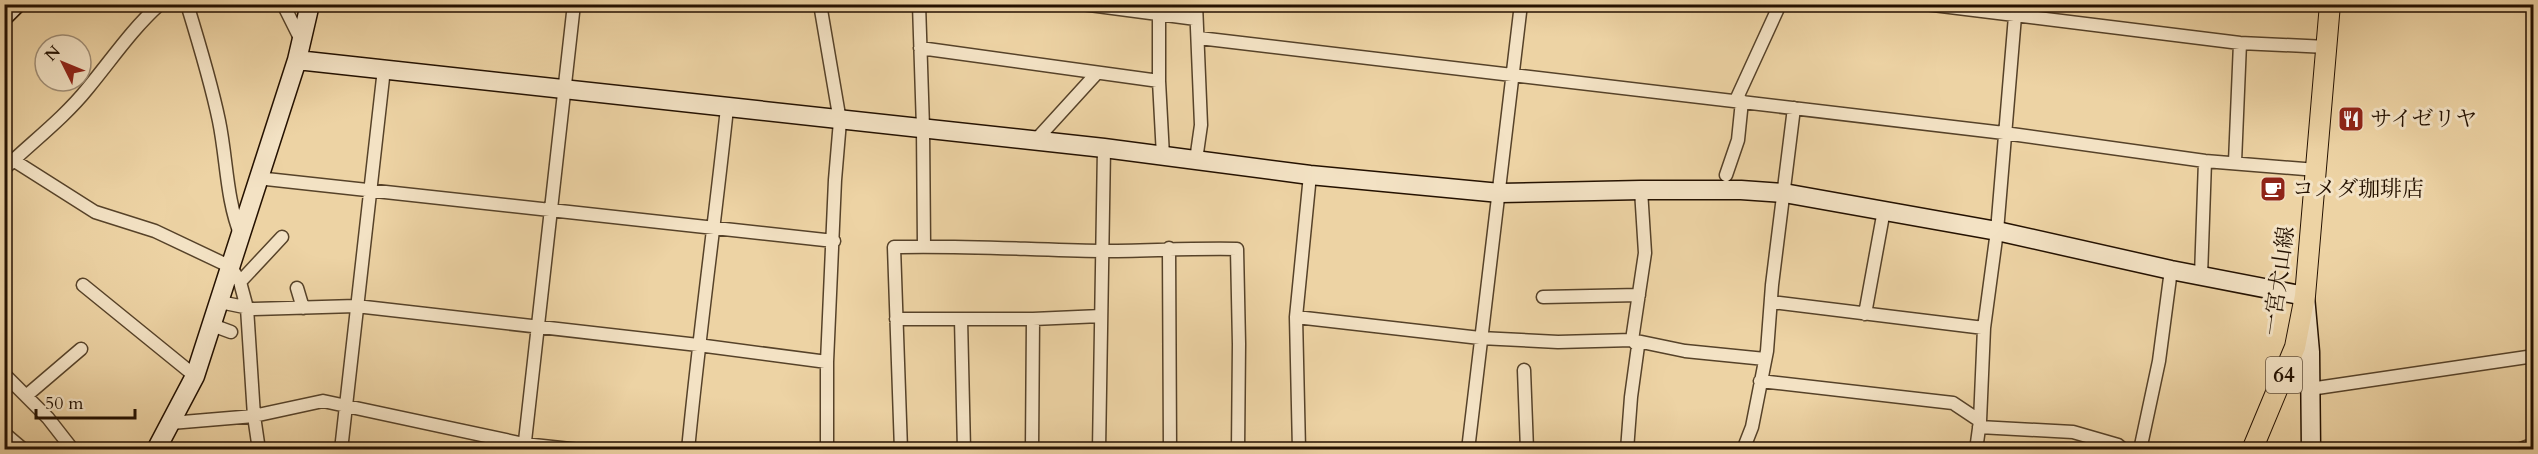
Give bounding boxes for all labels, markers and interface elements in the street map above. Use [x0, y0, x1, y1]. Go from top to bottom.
north arrow [33, 33, 93, 93]
text: N [40, 41, 66, 66]
restaurant icon: サイゼリヤ [2336, 104, 2366, 134]
place label: サイゼリヤ [2370, 104, 2477, 134]
cafe icon: コメダ珈琲店 [2258, 174, 2288, 204]
place label: コメダ珈琲店 [2292, 174, 2424, 204]
street label: 一宮犬山線 [2256, 224, 2302, 338]
road number: 64 [2266, 357, 2302, 393]
scale bar [36, 382, 135, 420]
text: 50 m [45, 391, 84, 416]

